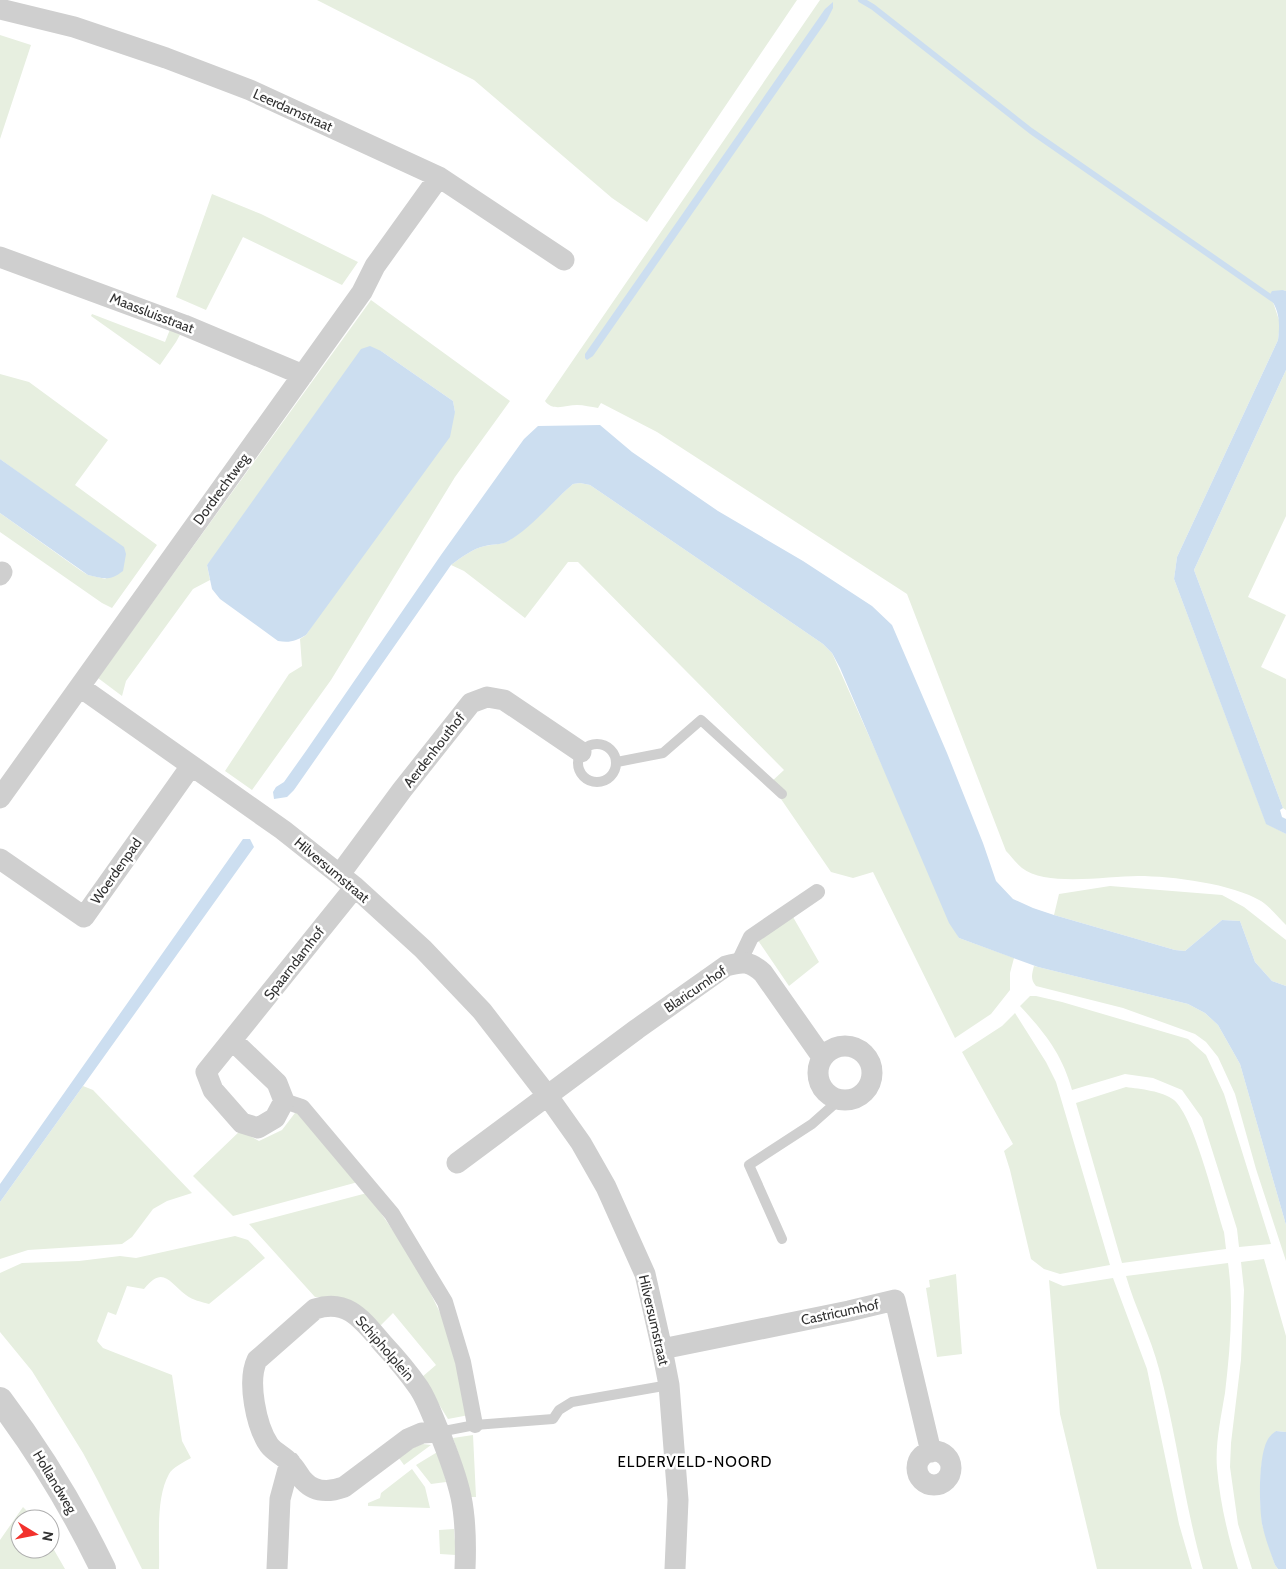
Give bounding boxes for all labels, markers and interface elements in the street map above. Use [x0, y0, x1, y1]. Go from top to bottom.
street label: Leerdamstraat [250, 84, 336, 136]
street label: Maassluisstraat [107, 289, 197, 337]
street label: Dordrechtweg [189, 449, 254, 528]
street label: Aerdenhouthof [399, 709, 469, 791]
street label: Hilversumstraat [291, 833, 373, 907]
street label: Woerdenpad [87, 834, 145, 908]
street label: Spaarndamhof [260, 922, 328, 1003]
street label: Blaricumhof [660, 961, 730, 1016]
street label: Hilversumstraat [635, 1273, 673, 1367]
street label: Castricumhof [799, 1295, 881, 1329]
street label: Schipholplein [352, 1312, 418, 1384]
street label: Hollandweg [29, 1447, 81, 1518]
district label: ELDERVELD-NOORD [618, 1453, 772, 1471]
north arrow [10, 1509, 60, 1559]
text: N [38, 1530, 58, 1543]

